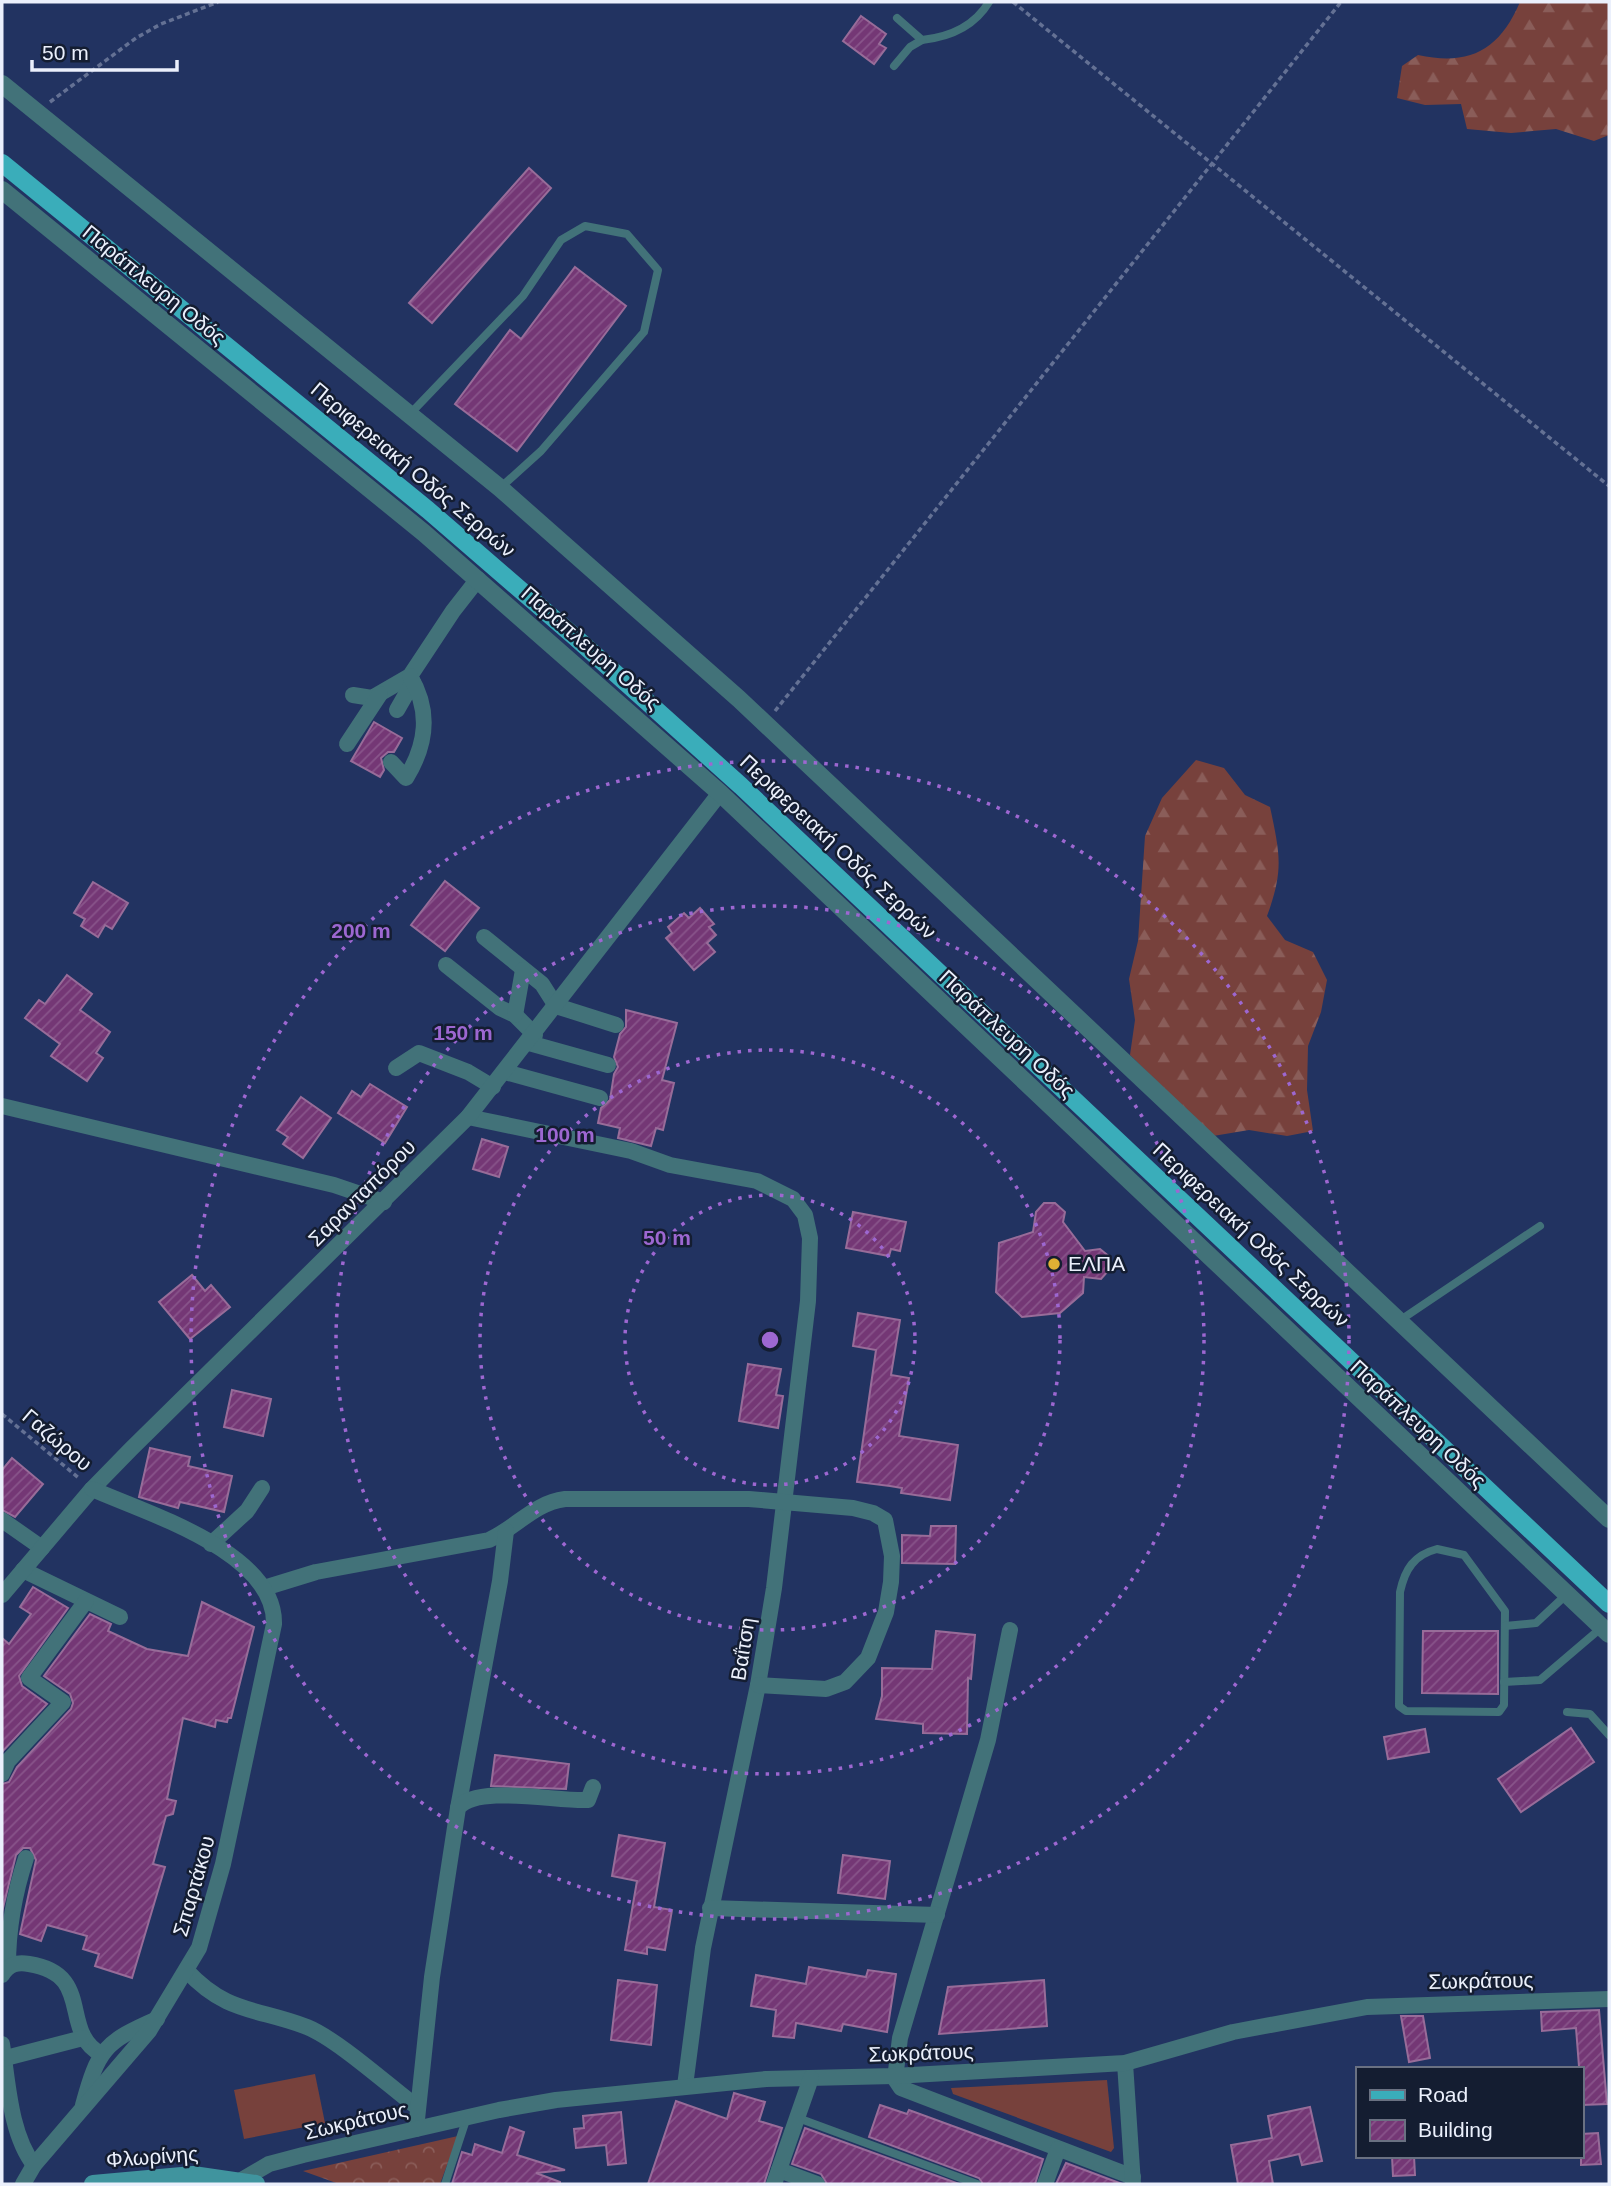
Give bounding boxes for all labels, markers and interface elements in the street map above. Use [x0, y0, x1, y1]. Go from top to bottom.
scale bar [32, 28, 177, 72]
text: 50 m [42, 41, 89, 64]
street label: Παράπλευρη Οδός [78, 220, 230, 349]
street label: Περιφερειακή Οδός Σερρών [307, 378, 520, 562]
street label: Παράπλευρη Οδός [517, 581, 665, 714]
street label: Περιφερειακή Οδός Σερρών [736, 750, 941, 943]
text: 200 m [331, 919, 391, 942]
street label: Παράπλευρη Οδός [935, 965, 1080, 1102]
text: 150 m [433, 1021, 493, 1044]
text: 100 m [535, 1123, 595, 1146]
street label: Σαρανταπόρου [304, 1135, 420, 1251]
street label: Περιφερειακή Οδός Σερρών [1149, 1138, 1354, 1331]
text: 50 m [643, 1226, 691, 1249]
place label: ΕΛΠΑ [1068, 1252, 1125, 1275]
marker: ΕΛΠΑ [1046, 1256, 1062, 1272]
centre of rings [758, 1328, 782, 1352]
street label: Παράπλευρη Οδός [1346, 1355, 1491, 1492]
street label: Γαζώρου [18, 1404, 97, 1475]
street label: Βαΐτση [726, 1616, 759, 1682]
street label: Σπαρτάκου [168, 1833, 219, 1939]
street label: Σωκράτους [1428, 1968, 1534, 1993]
street label: Σωκράτους [868, 2039, 974, 2066]
legend [1356, 2067, 1583, 2158]
text: Road [1418, 2083, 1468, 2106]
street label: Σωκράτους [302, 2097, 410, 2144]
text: Building [1418, 2118, 1493, 2141]
street label: Φλωρίνης [105, 2142, 199, 2171]

